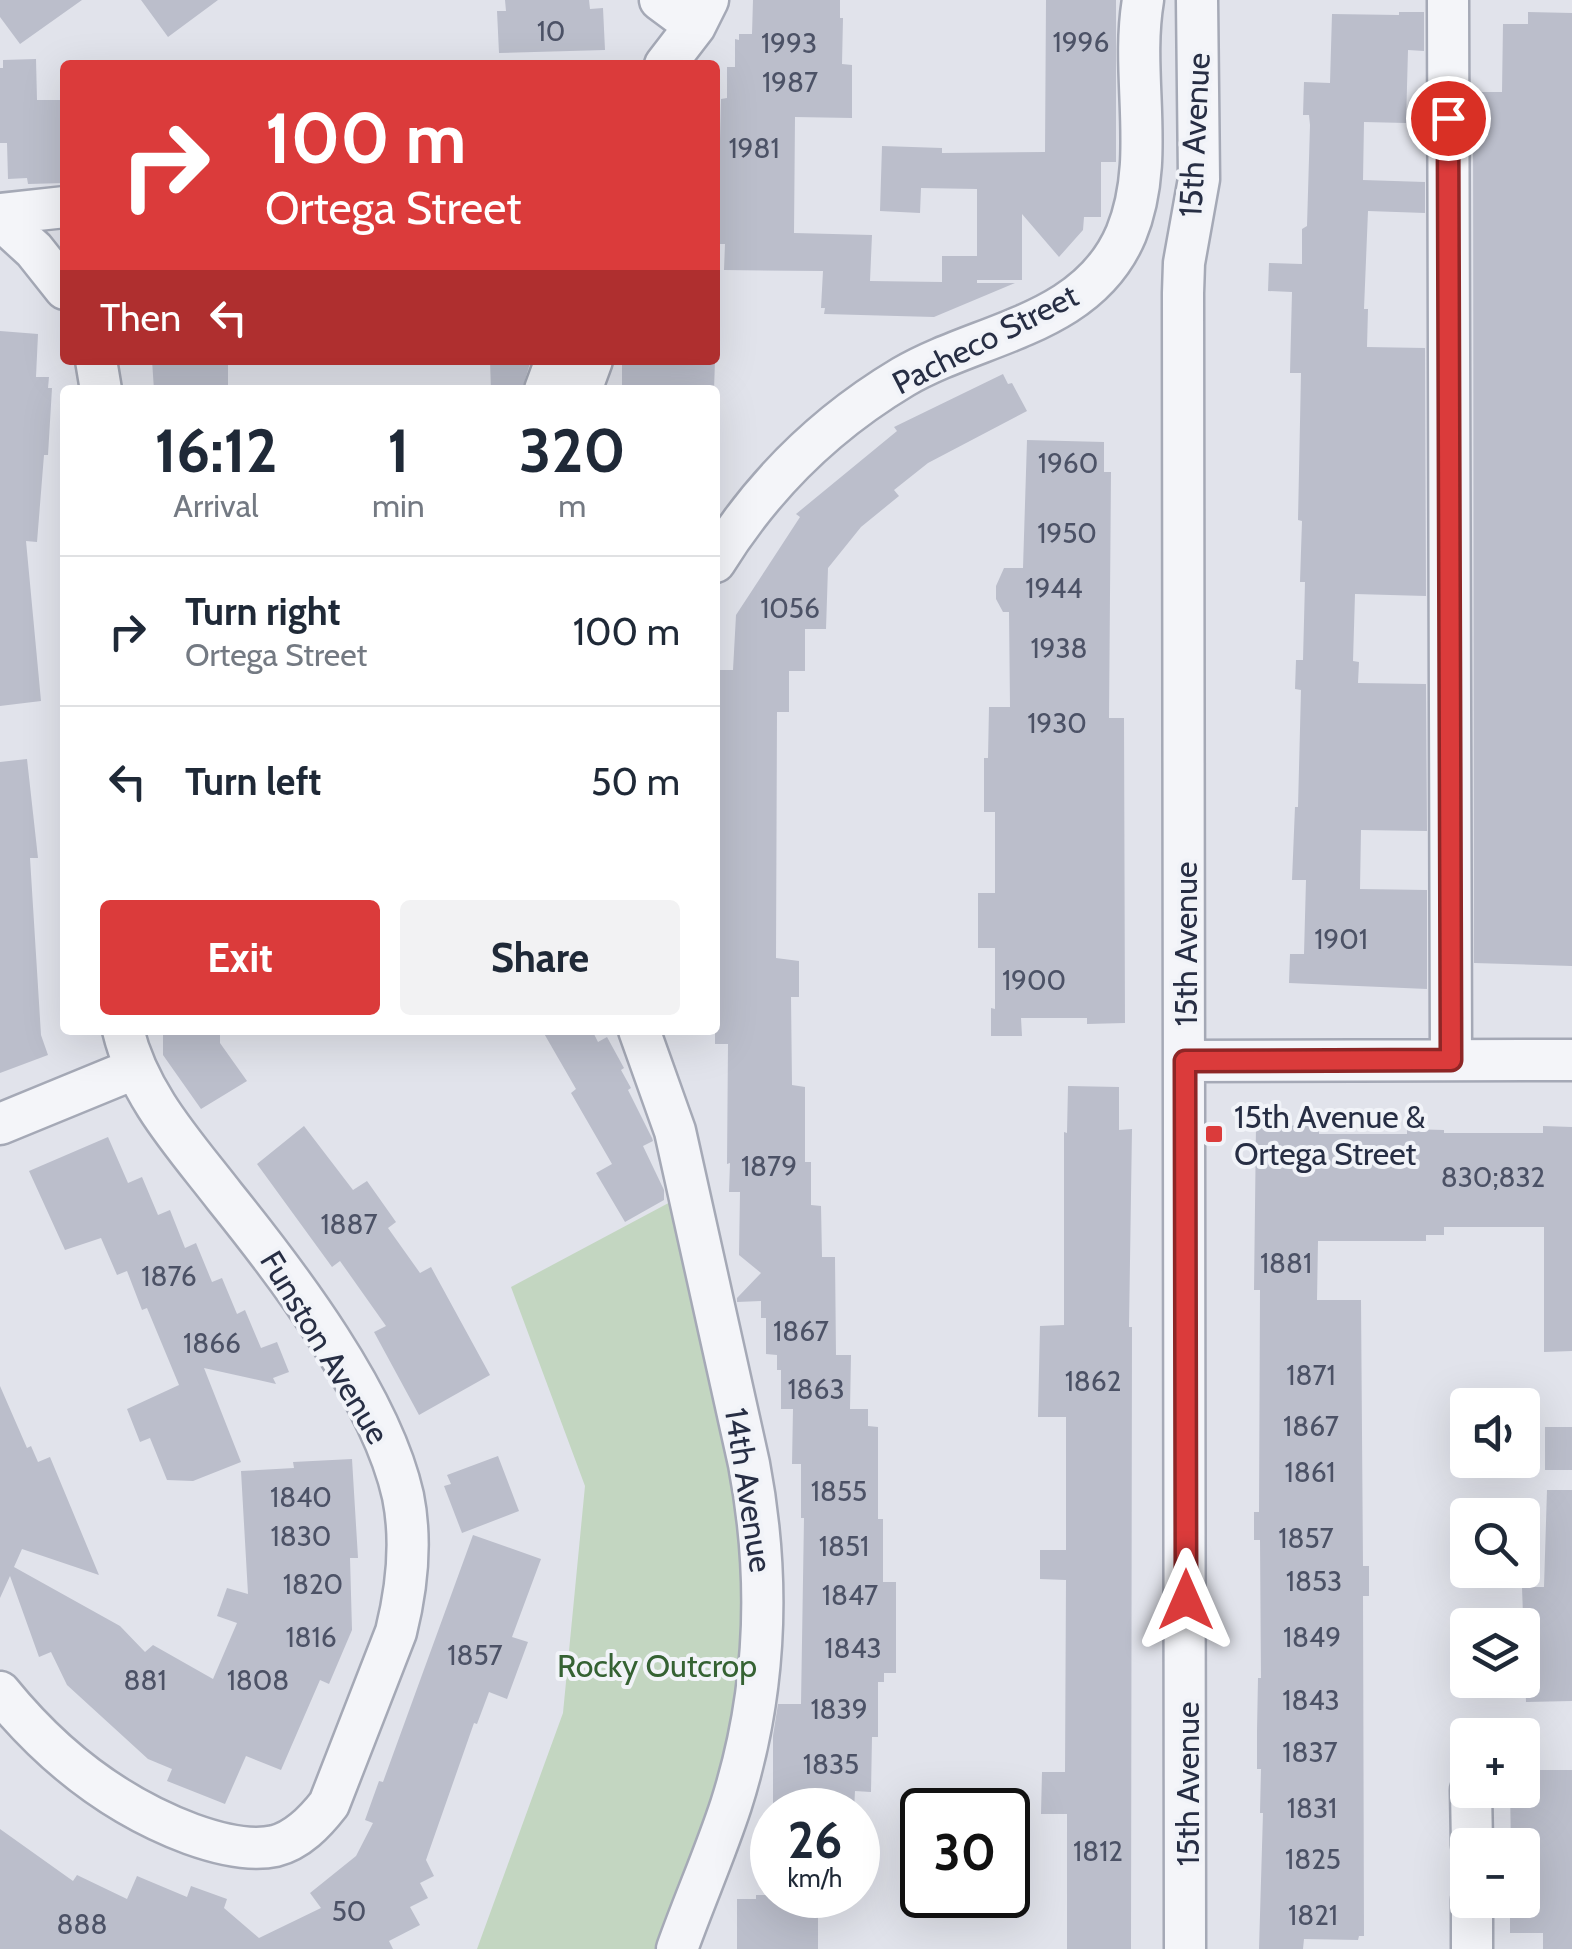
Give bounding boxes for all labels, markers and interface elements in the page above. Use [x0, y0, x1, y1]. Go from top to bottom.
house number: 10 [537, 14, 565, 48]
house number: 1996 [1053, 25, 1109, 59]
house number: 1993 [761, 26, 817, 60]
street label: 15th Avenue [1170, 52, 1218, 218]
house number: 1987 [762, 65, 818, 99]
pin [1406, 76, 1491, 161]
icon: arrive [1421, 91, 1476, 146]
text: 100 m [265, 95, 466, 181]
icon: right [100, 100, 230, 230]
house number: 1981 [728, 131, 780, 165]
text: Ortega Street [265, 181, 521, 235]
street label: Pacheco Street [886, 275, 1084, 402]
icon: left [201, 290, 256, 345]
text: Then [100, 294, 181, 341]
text: 16:12 [154, 414, 277, 487]
text: 1 [387, 414, 409, 487]
text: 320 [519, 414, 626, 487]
house number: 1960 [1038, 446, 1098, 480]
text: Arrival [173, 486, 259, 525]
text: min [372, 486, 425, 525]
text: m [558, 486, 586, 525]
house number: 1950 [1037, 516, 1097, 550]
house number: 1944 [1025, 571, 1083, 605]
text: Turn right [185, 588, 341, 635]
house number: 1056 [760, 591, 820, 625]
icon: right [100, 604, 155, 659]
text: 100 m [573, 608, 680, 655]
house number: 1938 [1030, 631, 1088, 665]
text: Ortega Street [185, 635, 367, 674]
house number: 1930 [1027, 706, 1087, 740]
icon: left [100, 754, 155, 809]
text: Turn left [185, 758, 321, 805]
text: 50 m [591, 758, 680, 805]
street label: 15th Avenue [1166, 862, 1205, 1026]
button: Exit [100, 900, 380, 1015]
button: Share [400, 900, 680, 1015]
house number: 1901 [1314, 922, 1368, 956]
house number: 1900 [1002, 963, 1066, 997]
place label: 15th Avenue & Ortega Street [1234, 1097, 1425, 1173]
marker: 15th Avenue & Ortega Street [1203, 1123, 1225, 1145]
house number: 1879 [741, 1149, 797, 1183]
house number: 830;832 [1441, 1160, 1545, 1194]
house number: 1887 [320, 1207, 378, 1241]
street label: Funston Avenue [252, 1243, 398, 1451]
house number: 1881 [1260, 1246, 1312, 1280]
house number: 1876 [141, 1259, 197, 1293]
house number: 1867 [773, 1314, 829, 1348]
house number: 1866 [183, 1326, 241, 1360]
house number: 1871 [1286, 1358, 1336, 1392]
house number: 1862 [1065, 1364, 1121, 1398]
house number: 1863 [787, 1372, 845, 1406]
map controls [1450, 1388, 1540, 1918]
button: sound [1450, 1388, 1540, 1478]
street label: 14th Avenue [717, 1405, 781, 1575]
house number: 1867 [1283, 1409, 1339, 1443]
house number: 1861 [1285, 1455, 1335, 1489]
house number: 1855 [811, 1474, 867, 1508]
house number: 1840 [270, 1480, 332, 1514]
button: search [1450, 1498, 1540, 1588]
house number: 1830 [271, 1519, 331, 1553]
house number: 1857 [1278, 1521, 1334, 1555]
house number: 1851 [819, 1529, 869, 1563]
position arrow [1134, 1548, 1238, 1652]
house number: 1853 [1286, 1564, 1342, 1598]
house number: 1820 [283, 1567, 343, 1601]
house number: 1847 [822, 1578, 878, 1612]
button: layers [1450, 1608, 1540, 1698]
house number: 1816 [285, 1620, 337, 1654]
house number: 1849 [1283, 1620, 1341, 1654]
house number: 1843 [824, 1631, 882, 1665]
house number: 1857 [447, 1638, 503, 1672]
park label: Rocky Outcrop [557, 1646, 757, 1685]
house number: 881 [123, 1663, 167, 1697]
house number: 1808 [227, 1663, 289, 1697]
house number: 1843 [1282, 1683, 1340, 1717]
house number: 1839 [810, 1692, 868, 1726]
street label: 15th Avenue [1168, 1702, 1207, 1866]
button: + [1450, 1718, 1540, 1808]
house number: 1837 [1282, 1735, 1338, 1769]
house number: 1835 [803, 1747, 859, 1781]
speed limit sign: 30 [900, 1788, 1030, 1918]
house number: 1831 [1287, 1791, 1337, 1825]
text: 26 [788, 1810, 842, 1871]
button: − [1450, 1828, 1540, 1918]
house number: 1812 [1073, 1834, 1123, 1868]
house number: 1825 [1285, 1842, 1341, 1876]
text: km/h [788, 1863, 842, 1893]
house number: 50 [332, 1894, 366, 1928]
house number: 1821 [1288, 1898, 1338, 1932]
house number: 888 [57, 1907, 107, 1941]

